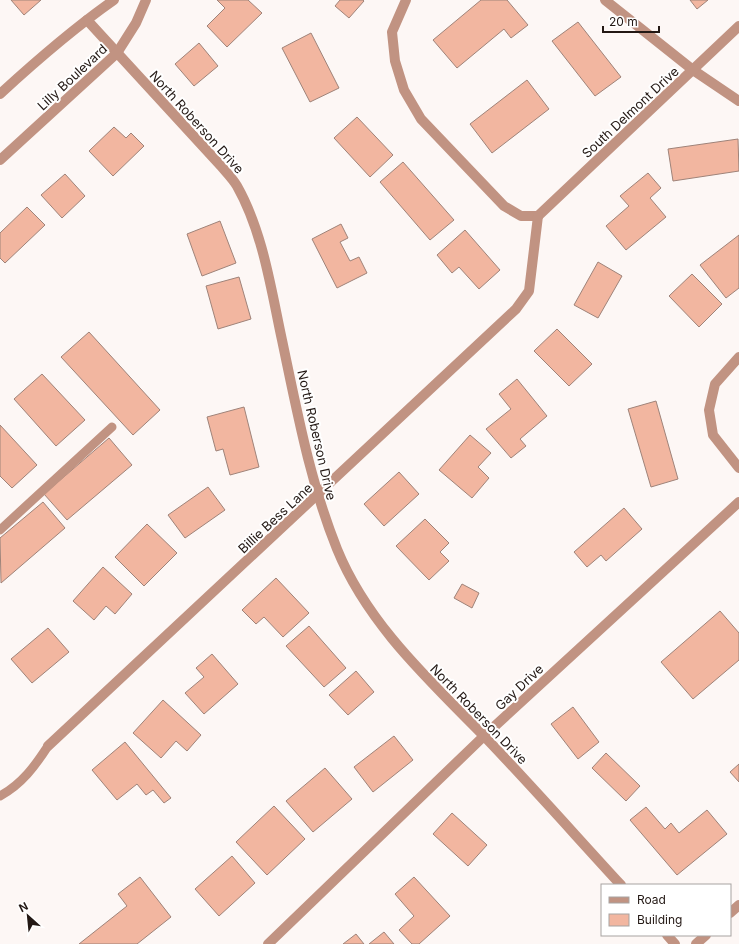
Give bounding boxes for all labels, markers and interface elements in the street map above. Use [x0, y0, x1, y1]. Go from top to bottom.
scale bar [603, 8, 659, 34]
text: 20 m [609, 14, 638, 29]
street label: Lilly Boulevard [34, 41, 110, 113]
street label: South Delmont Drive [578, 63, 682, 161]
street label: North Roberson Drive [147, 67, 247, 177]
street label: North Roberson Drive [294, 368, 340, 502]
street label: Billie Bess Lane [235, 480, 315, 556]
street label: North Roberson Drive [427, 661, 531, 767]
street label: Gay Drive [492, 661, 546, 713]
legend [601, 884, 731, 936]
text: Road [637, 892, 666, 907]
north arrow [8, 896, 48, 936]
text: N [17, 899, 30, 915]
text: Building [637, 912, 682, 927]

